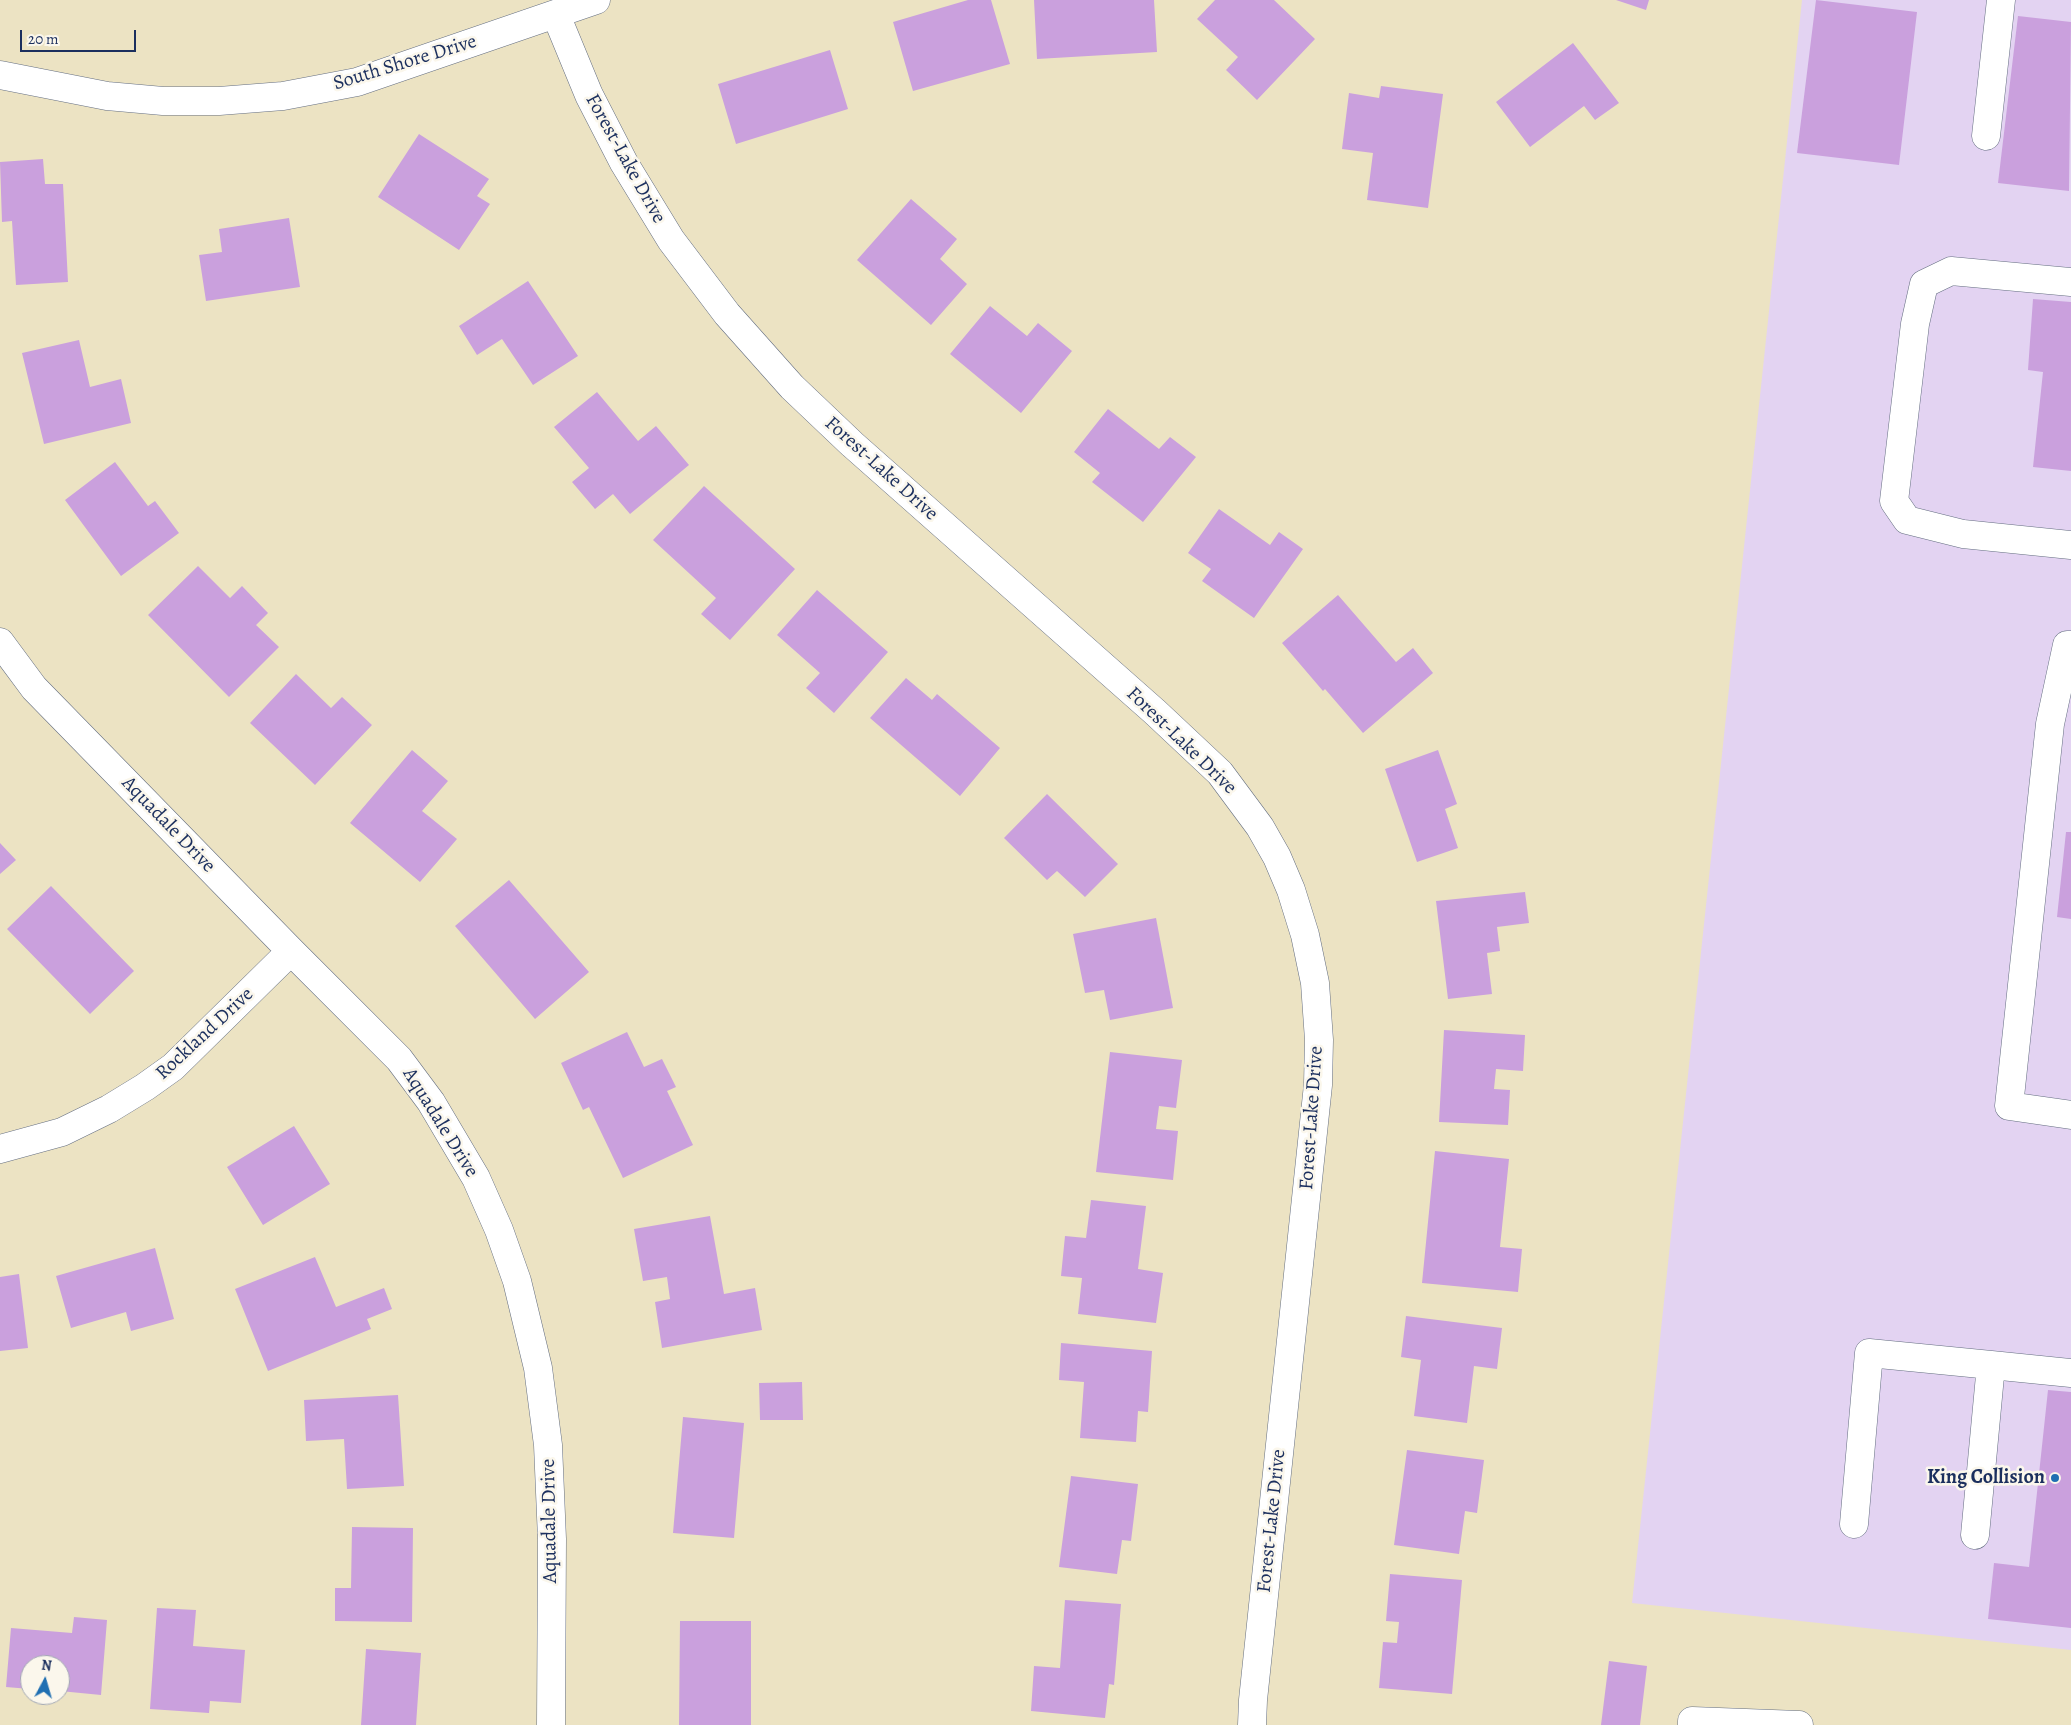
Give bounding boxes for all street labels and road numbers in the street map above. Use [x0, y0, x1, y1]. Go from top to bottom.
street label: South Shore Drive [330, 30, 480, 96]
street label: Forest-Lake Drive [580, 90, 670, 228]
street label: Forest-Lake Drive [819, 412, 943, 526]
street label: Forest-Lake Drive [1121, 682, 1241, 800]
street label: Aquadale Drive [116, 772, 220, 878]
street label: Rockland Drive [151, 983, 259, 1085]
street label: Forest-Lake Drive [1295, 1045, 1329, 1191]
street label: Aquadale Drive [397, 1064, 483, 1182]
street label: Forest-Lake Drive [1253, 1448, 1291, 1594]
street label: Aquadale Drive [537, 1459, 563, 1583]

